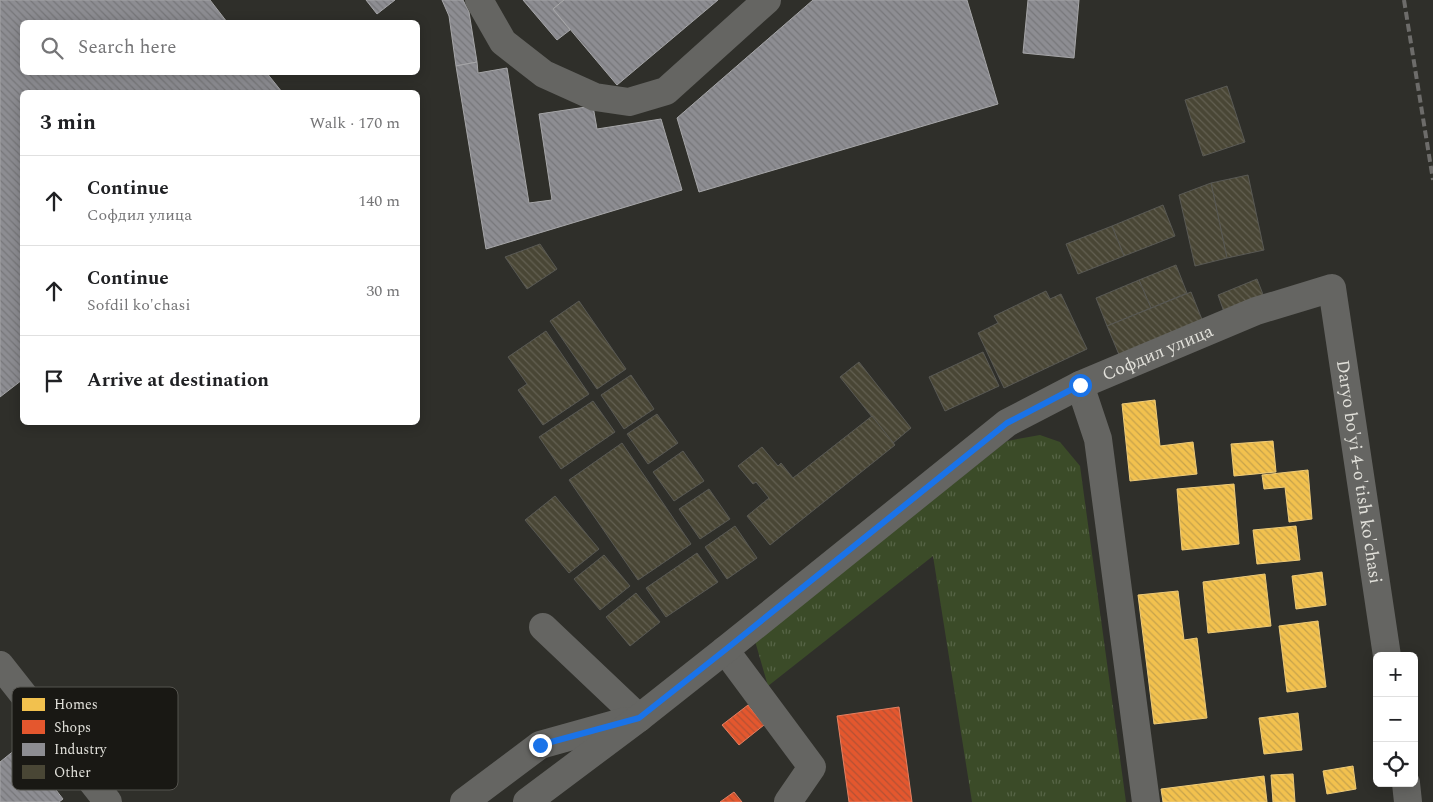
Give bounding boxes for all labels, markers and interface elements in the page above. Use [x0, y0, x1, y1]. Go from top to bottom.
search box [20, 20, 420, 75]
text: Search here [78, 33, 177, 62]
icon: search [38, 34, 66, 62]
text: 3 min [40, 107, 96, 139]
text: Walk · 170 m [309, 111, 400, 135]
text: Continue [87, 174, 169, 203]
icon: ahead [40, 187, 68, 215]
text: 140 m [358, 189, 400, 213]
text: Софдил улица [87, 203, 192, 227]
text: Continue [87, 264, 169, 293]
icon: ahead [40, 277, 68, 305]
text: 30 m [366, 279, 400, 303]
text: Sofdil ko'chasi [87, 293, 190, 317]
street label: Софдил улица [1098, 317, 1217, 388]
street label: Daryo bo'yi 4-o'tish ko'chasi [1329, 358, 1390, 585]
text: Arrive at destination [87, 366, 269, 395]
icon: arrive [40, 367, 68, 395]
route start [1069, 374, 1092, 397]
map controls [1373, 652, 1418, 787]
button: + [1373, 652, 1418, 697]
legend [12, 687, 178, 790]
text: Homes [54, 694, 98, 715]
button: − [1373, 697, 1418, 742]
text: Shops [54, 717, 91, 738]
route end [529, 734, 552, 757]
text: Industry [54, 739, 108, 760]
button: locate [1373, 742, 1418, 787]
text: Other [54, 762, 91, 783]

